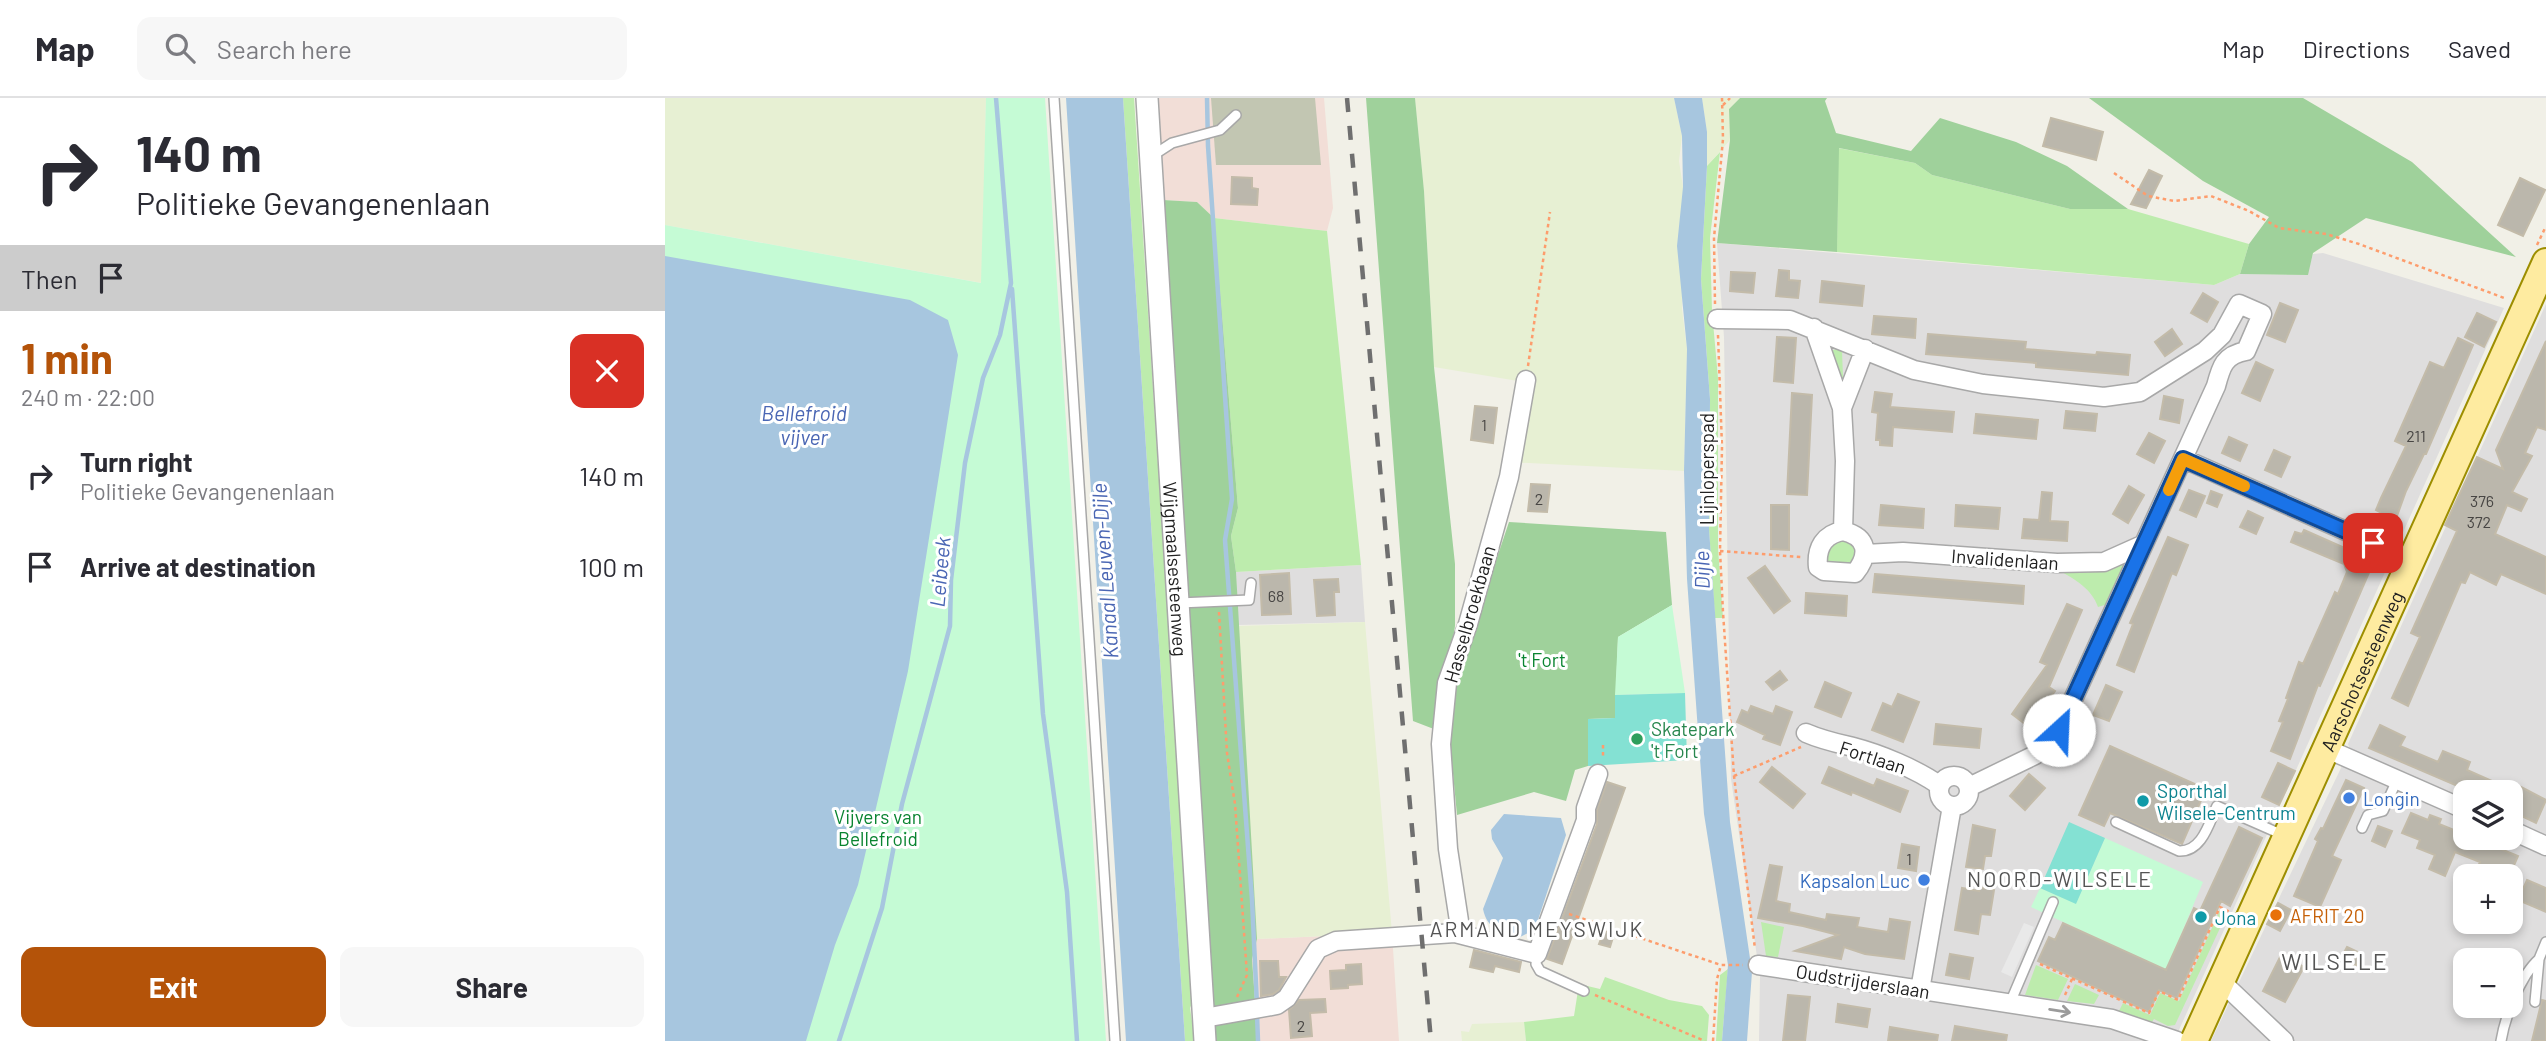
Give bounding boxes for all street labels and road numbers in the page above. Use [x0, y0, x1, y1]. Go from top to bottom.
street label: Lijnloperspad [1695, 413, 1718, 525]
street label: Wijgmaalsesteenweg [1159, 481, 1193, 657]
street label: Hasselbroekbaan [1438, 543, 1500, 685]
street label: Invalidenlaan [1951, 544, 2059, 574]
street label: Aarschotsesteenweg [2315, 587, 2407, 755]
street label: Fortlaan [1837, 735, 1909, 779]
street label: Oudstrijderslaan [1794, 959, 1932, 1003]

